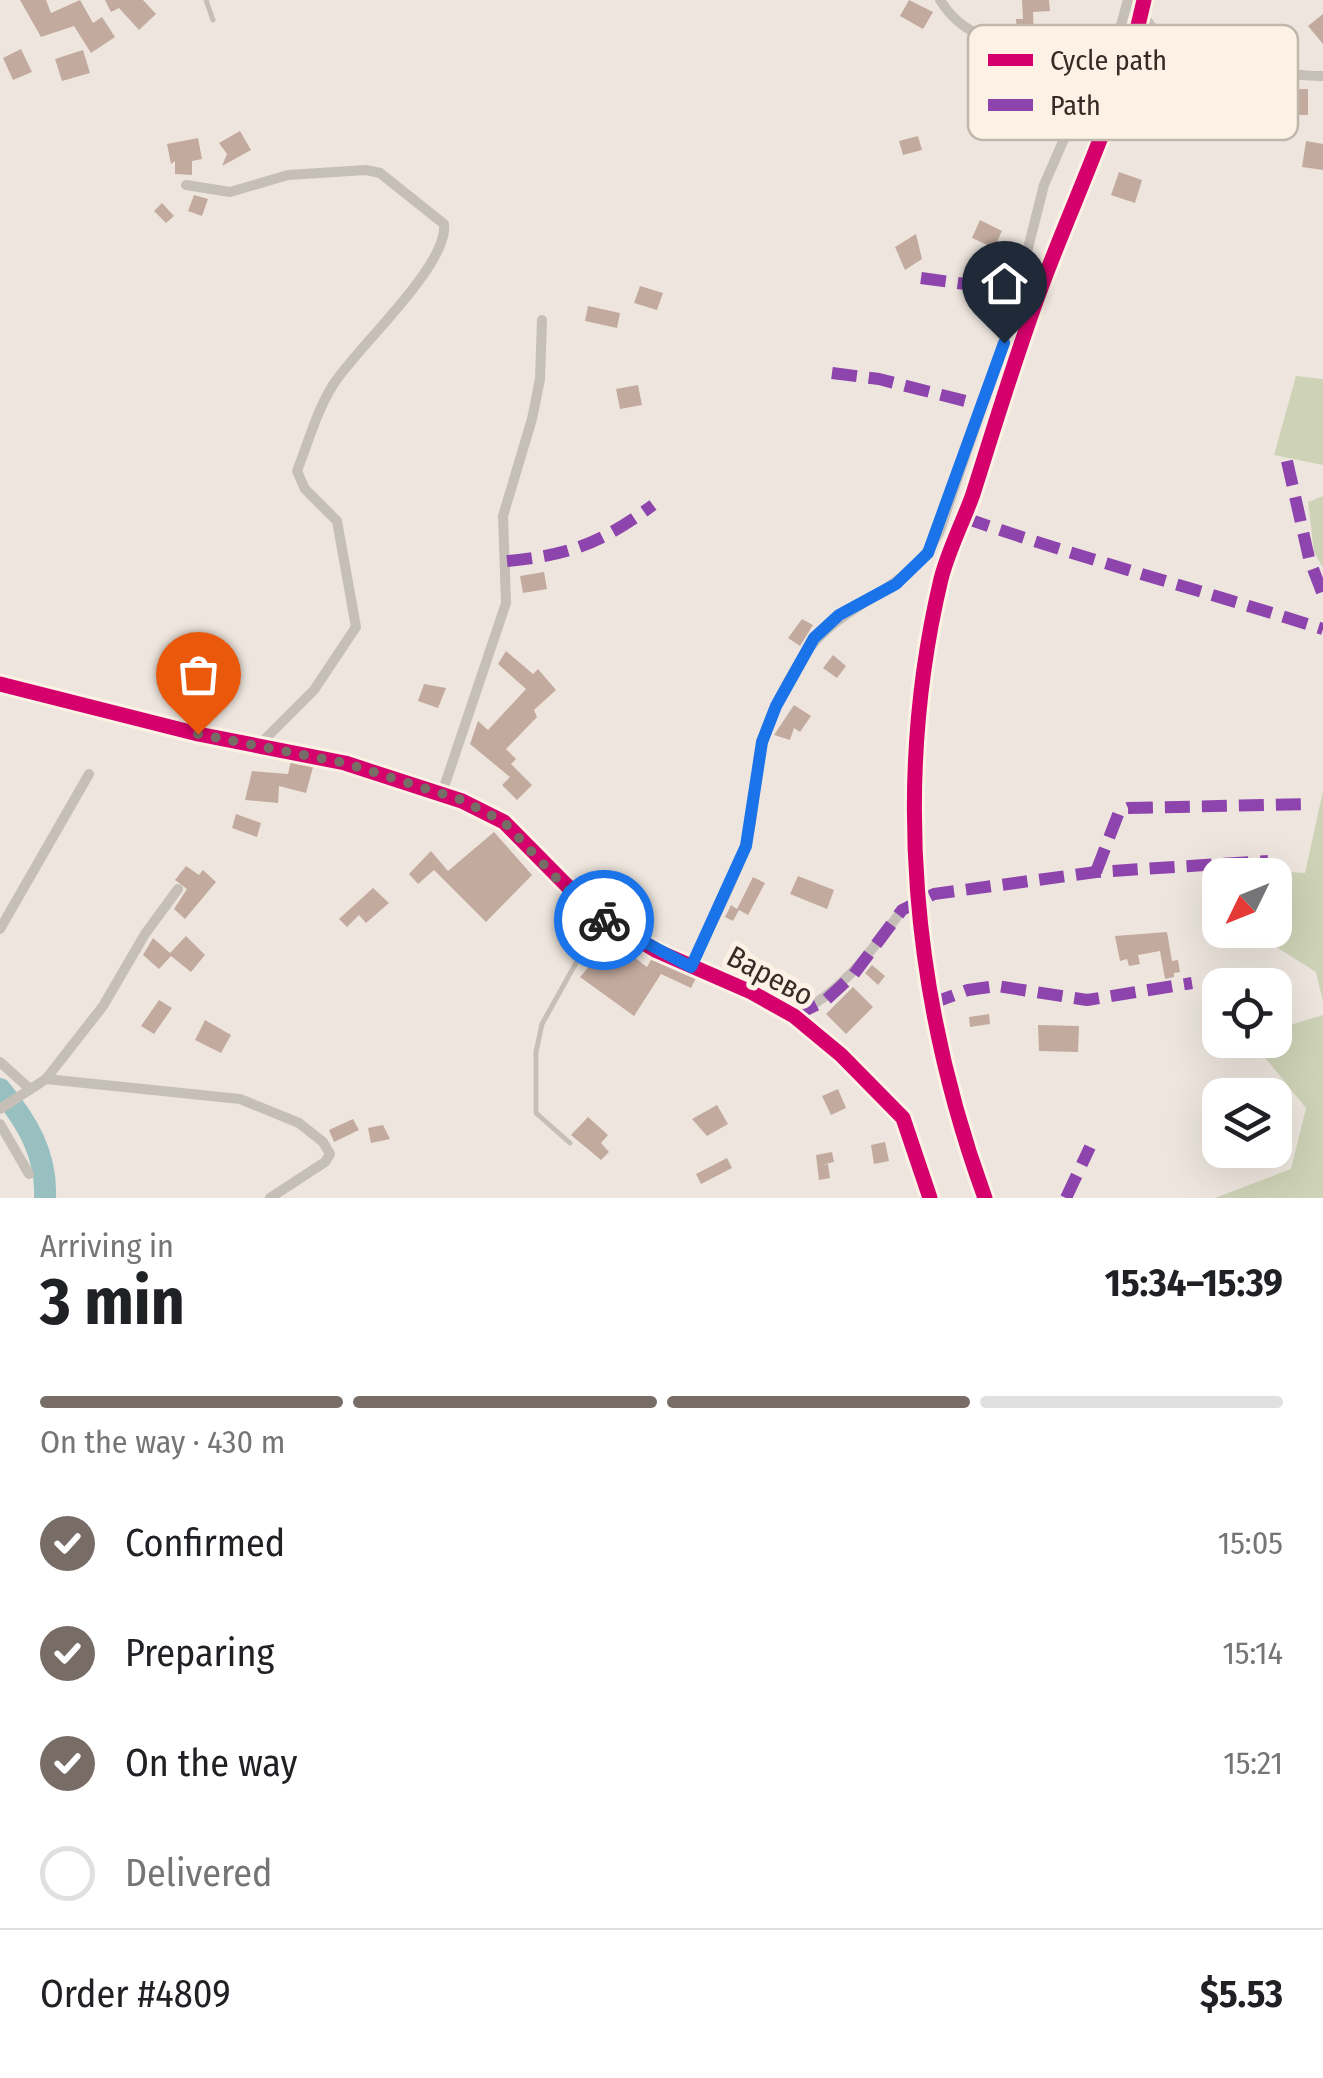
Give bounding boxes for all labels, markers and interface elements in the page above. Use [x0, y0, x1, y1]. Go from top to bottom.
legend [968, 25, 1298, 140]
text: Cycle path [1050, 44, 1167, 77]
text: Path [1050, 89, 1101, 122]
pin [962, 241, 1047, 344]
icon: home [977, 256, 1032, 311]
pin [156, 632, 241, 735]
icon: bag [171, 647, 226, 702]
north arrow [1202, 858, 1292, 948]
map controls [1202, 858, 1292, 1168]
courier [554, 870, 654, 970]
icon: bike [577, 893, 632, 948]
street label: Варево [721, 938, 819, 1014]
button: locate [1202, 968, 1292, 1058]
button: layers [1202, 1078, 1292, 1168]
text: Arriving in [40, 1227, 174, 1265]
text: 15:34–15:39 [1105, 1260, 1283, 1306]
text: 3 min [40, 1263, 185, 1341]
text: On the way · 430 m [40, 1423, 285, 1461]
icon: check [40, 1516, 95, 1571]
text: Confirmed [125, 1520, 285, 1566]
text: 15:05 [1218, 1524, 1283, 1562]
icon: check [40, 1626, 95, 1681]
text: Preparing [125, 1630, 274, 1676]
text: 15:14 [1222, 1634, 1283, 1672]
icon: check [40, 1736, 95, 1791]
text: On the way [125, 1740, 297, 1786]
text: 15:21 [1223, 1744, 1283, 1782]
text: Delivered [125, 1850, 272, 1896]
text: Order #4809 [40, 1971, 231, 2017]
text: $5.53 [1200, 1971, 1283, 2017]

